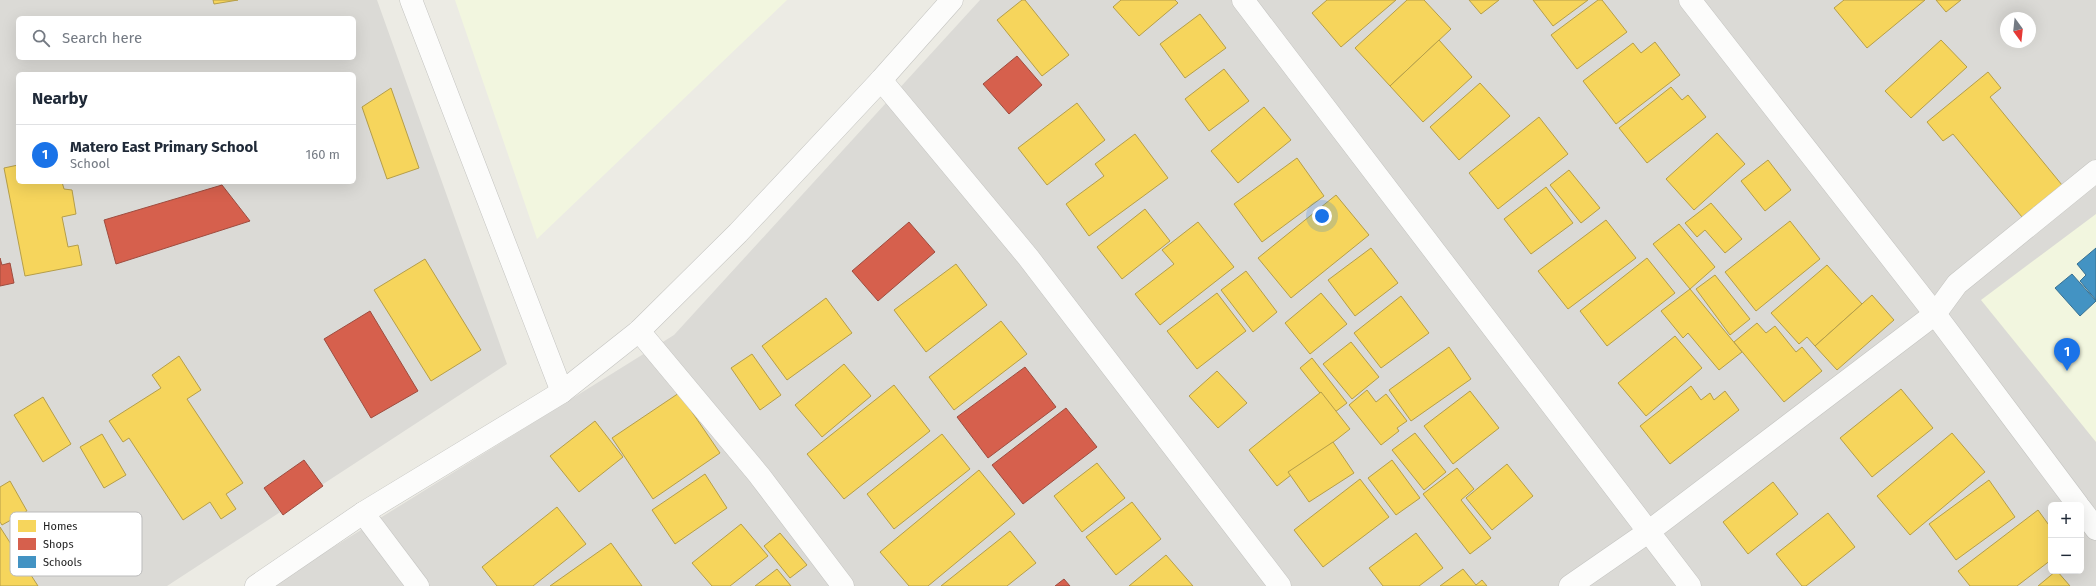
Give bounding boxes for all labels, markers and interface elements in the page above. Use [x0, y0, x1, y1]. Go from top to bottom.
north arrow [2000, 12, 2036, 48]
search box [16, 16, 356, 60]
icon: search [30, 27, 52, 49]
text: Search here [62, 29, 142, 47]
text: Nearby [32, 88, 87, 109]
text: Matero East Primary School [70, 138, 258, 156]
text: 1 [42, 147, 48, 162]
text: 160 m [306, 147, 340, 162]
text: School [70, 156, 110, 171]
your location [1312, 206, 1332, 226]
pin: 1 [2054, 338, 2080, 371]
map controls [2048, 502, 2084, 574]
button: + [2048, 502, 2084, 538]
legend [10, 512, 142, 576]
text: Homes [43, 520, 77, 533]
text: Shops [43, 538, 74, 551]
button: − [2048, 538, 2084, 574]
text: Schools [43, 556, 82, 569]

